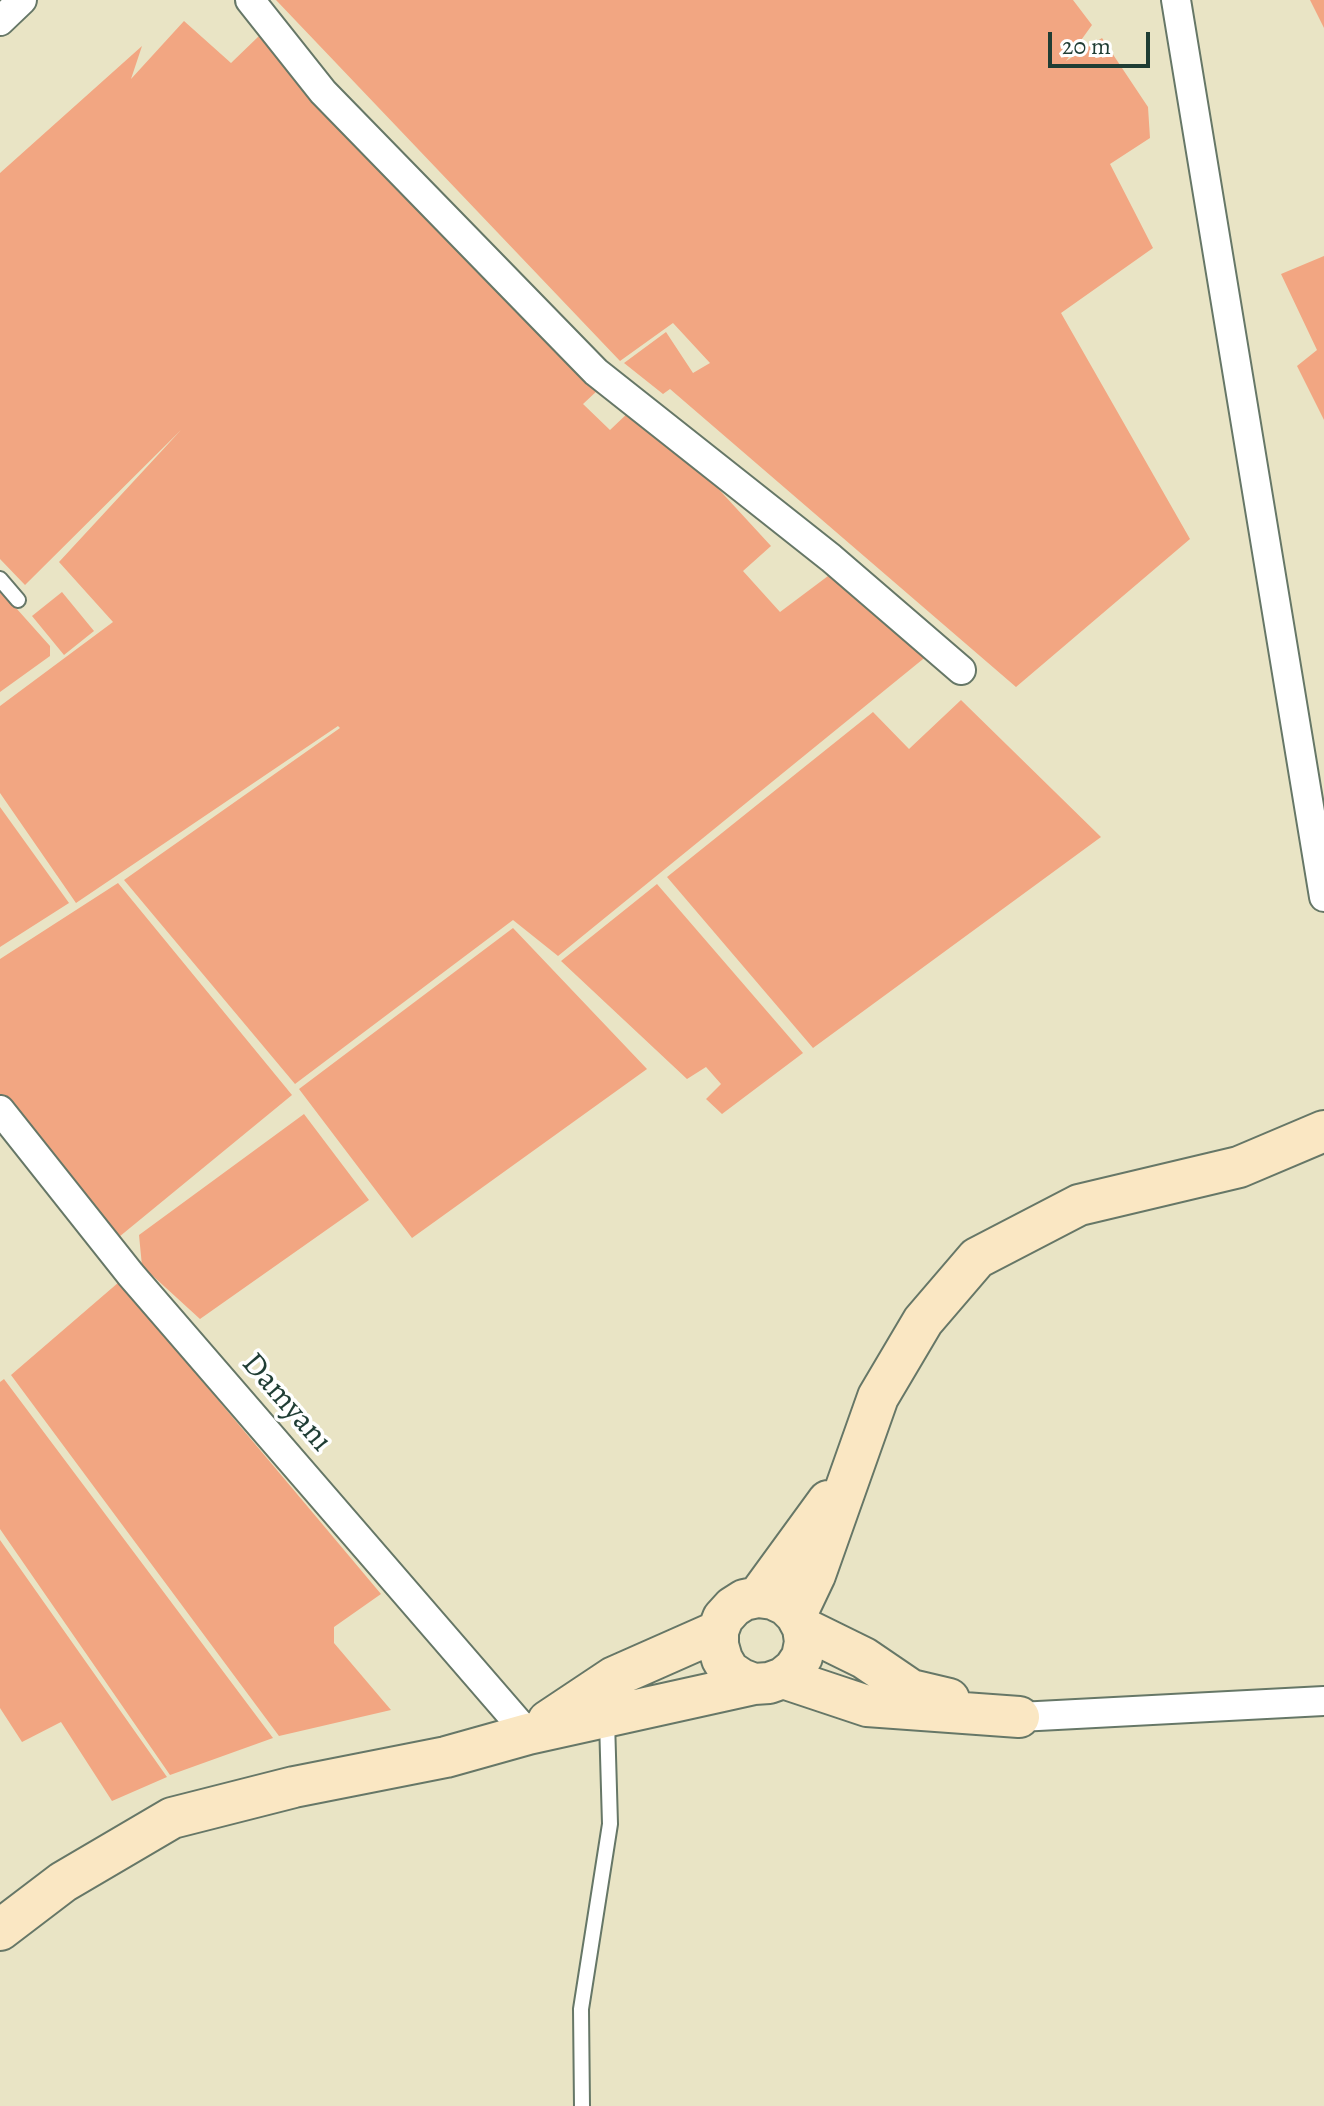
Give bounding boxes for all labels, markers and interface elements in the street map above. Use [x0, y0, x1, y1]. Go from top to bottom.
scale bar [1052, 16, 1154, 66]
text: 20 m [1062, 30, 1111, 62]
street label: Damyanı [233, 1346, 339, 1460]

